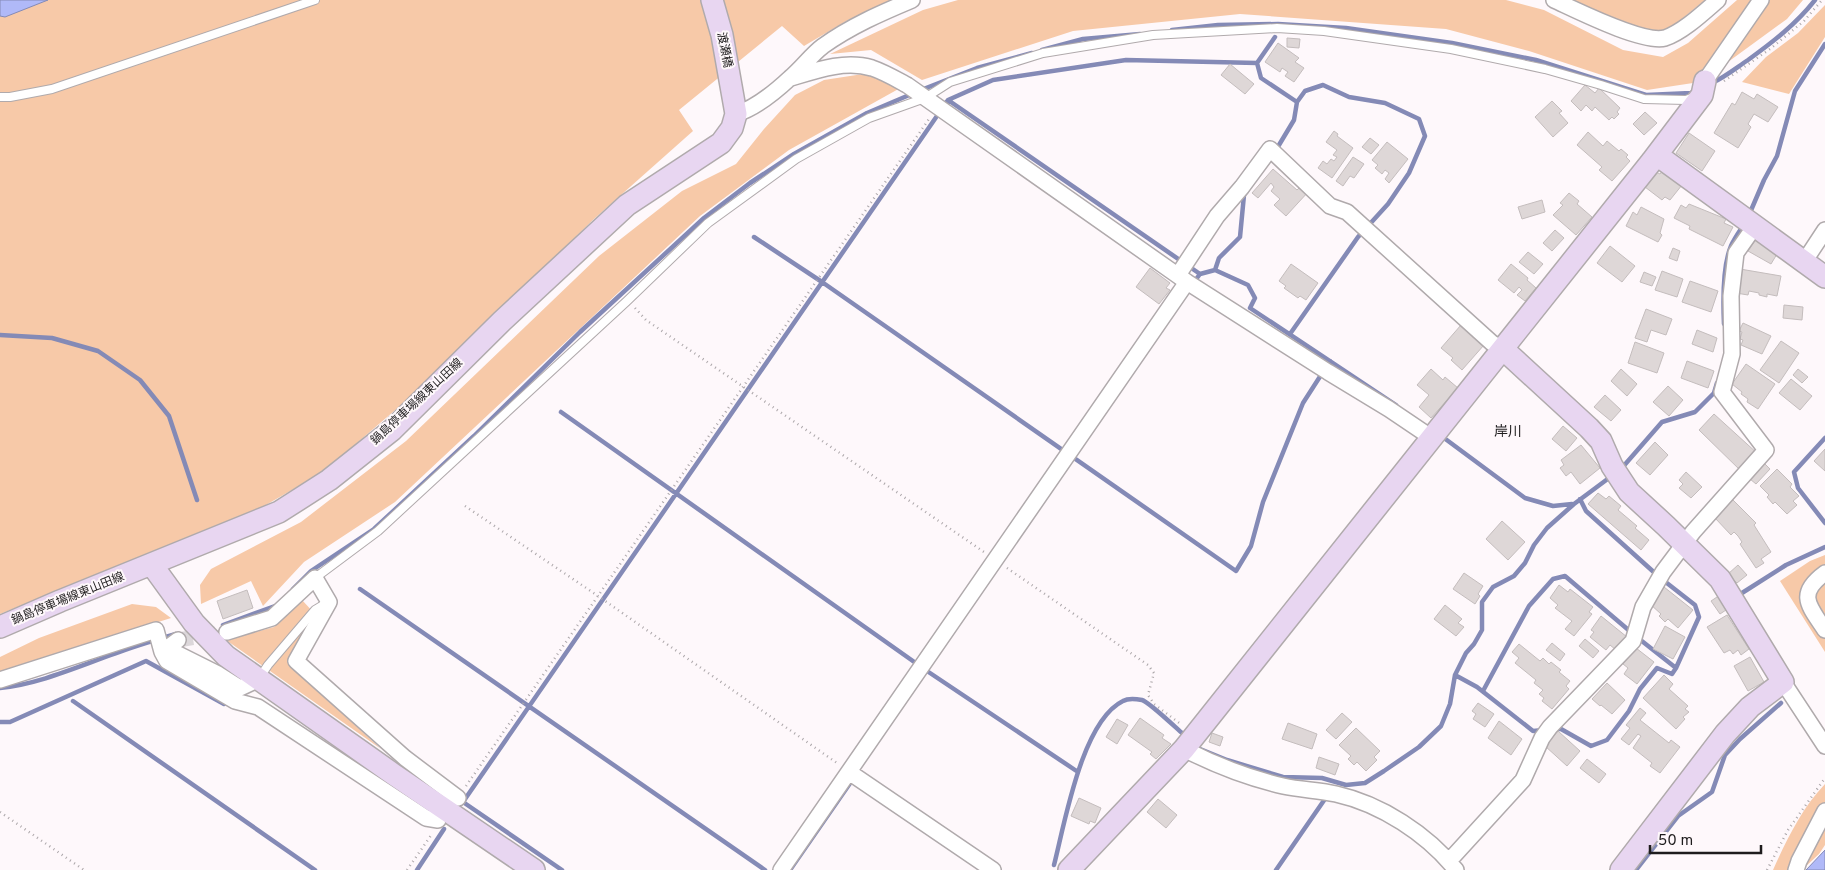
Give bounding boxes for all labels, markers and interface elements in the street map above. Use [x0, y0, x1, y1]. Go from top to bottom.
street label: 渡瀬橋 [713, 31, 735, 69]
street label: 鍋島停車場線東山田線 [368, 355, 466, 449]
district label: 岸川 [1494, 424, 1522, 441]
street label: 鍋島停車場線東山田線 [9, 569, 127, 629]
scale bar [1650, 822, 1761, 854]
text: 50 m [1658, 832, 1693, 851]

